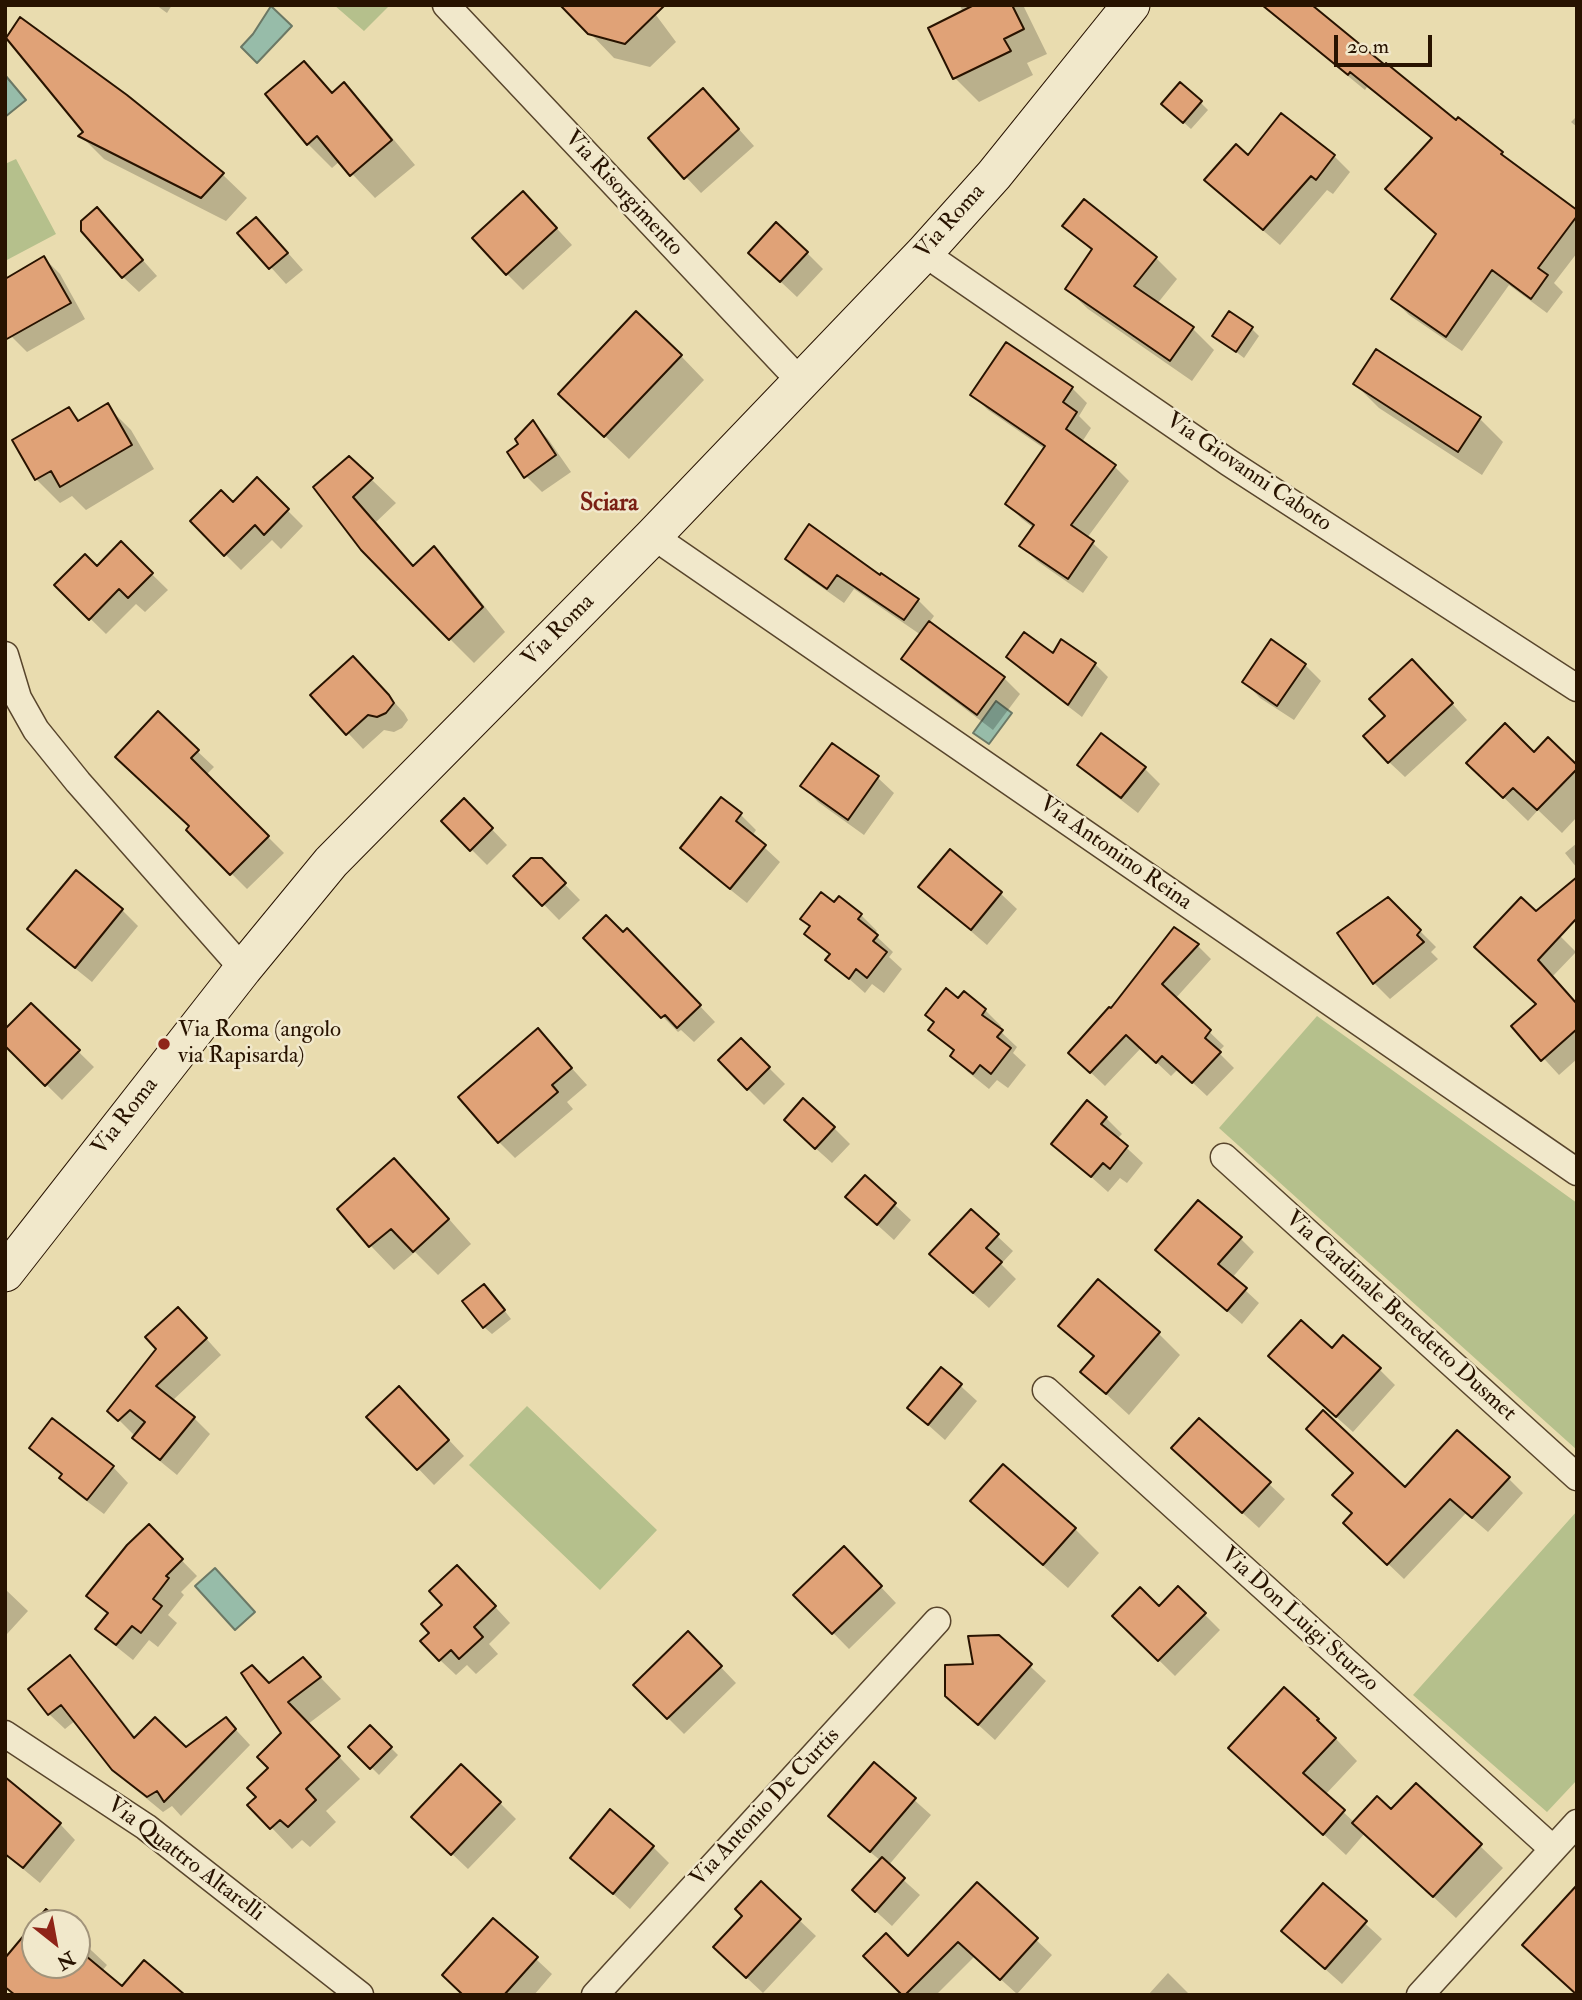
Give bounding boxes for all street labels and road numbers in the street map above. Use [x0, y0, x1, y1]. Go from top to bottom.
street label: Via Risorgimento [558, 125, 688, 263]
street label: Via Roma [910, 179, 992, 265]
street label: Via Giovanni Caboto [1160, 407, 1336, 539]
street label: Via Roma [517, 589, 601, 673]
street label: Via Antonino Reina [1033, 791, 1197, 917]
street label: Via Roma [87, 1073, 165, 1161]
street label: Via Cardinale Benedetto Dusmet [1279, 1206, 1521, 1428]
street label: Via Don Luigi Sturzo [1214, 1542, 1384, 1698]
street label: Via Antonio De Curtis [685, 1723, 847, 1893]
street label: Via Quattro Altarelli [101, 1792, 269, 1928]

